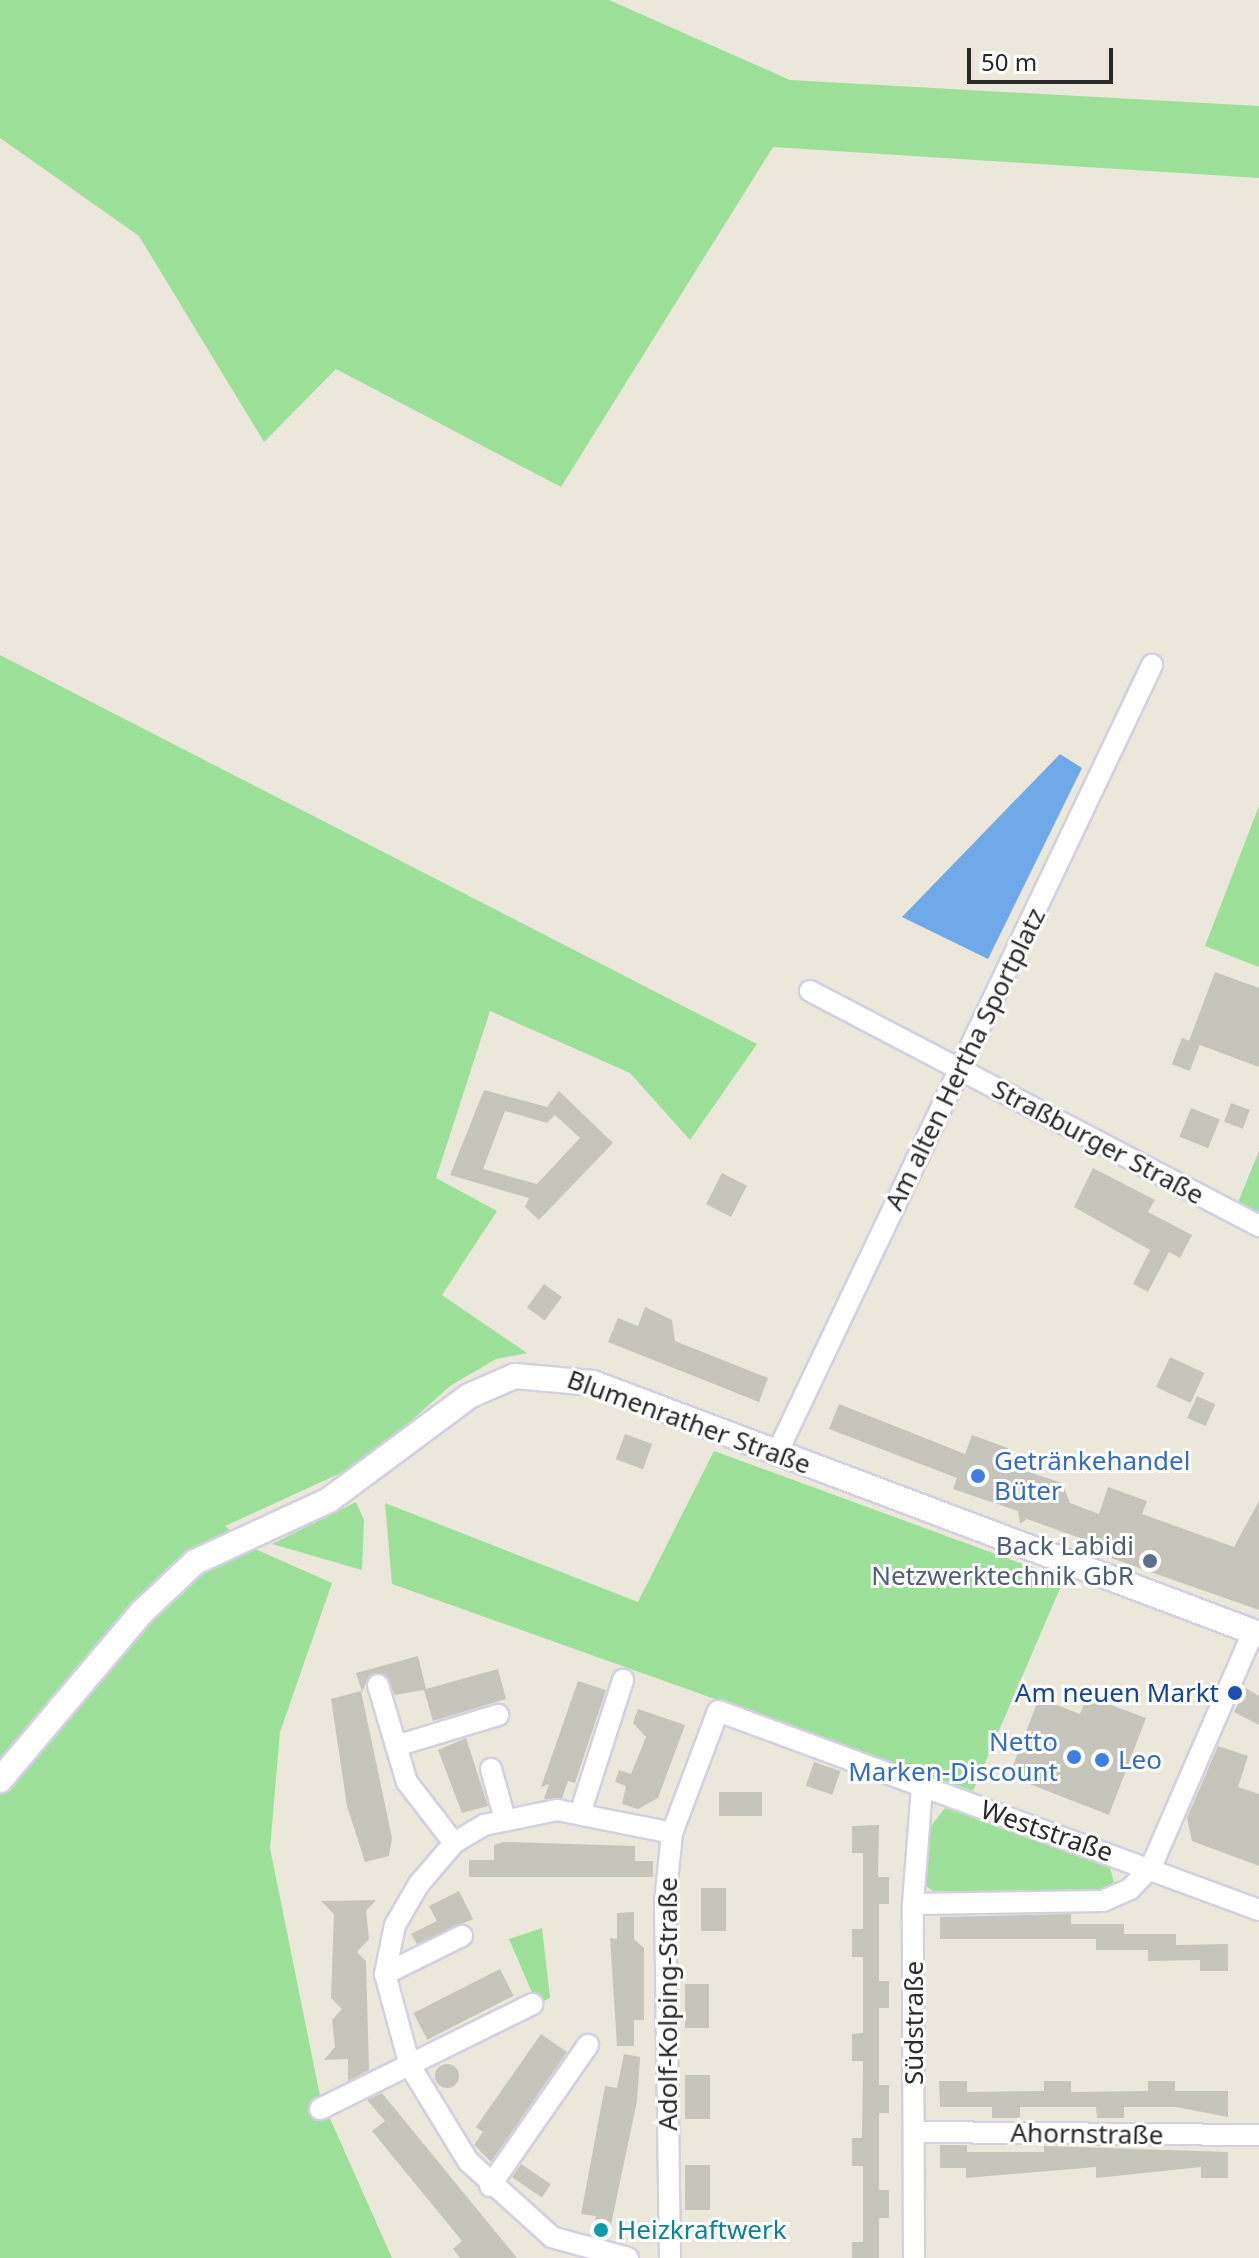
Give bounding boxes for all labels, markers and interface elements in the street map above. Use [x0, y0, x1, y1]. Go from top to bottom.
scale bar [971, 32, 1117, 82]
text: 50 m [981, 45, 1037, 78]
street label: Am alten Hertha Sportplatz [878, 903, 1052, 1215]
street label: Straßburger Straße [987, 1073, 1209, 1211]
street label: Blumenrather Straße [563, 1363, 815, 1481]
place label: Getränkehandel Büter [994, 1445, 1190, 1506]
marker: Getränkehandel Büter [969, 1467, 987, 1485]
place label: Back Labidi Netzwerktechnik GbR [871, 1530, 1134, 1592]
marker: Back Labidi Netzwerktechnik GbR [1141, 1552, 1159, 1570]
place label: Am neuen Markt [1015, 1677, 1219, 1709]
marker: Am neuen Markt [1226, 1684, 1244, 1702]
place label: Netto Marken-Discount [848, 1726, 1058, 1788]
place label: Leo [1118, 1744, 1162, 1776]
marker: Netto Marken-Discount [1065, 1748, 1083, 1766]
marker: Leo [1093, 1751, 1111, 1769]
street label: Weststraße [977, 1794, 1117, 1868]
street label: Adolf-Kolping-Straße [652, 1877, 684, 2131]
street label: Südstraße [898, 1961, 930, 2085]
street label: Ahornstraße [1010, 2117, 1164, 2151]
place label: Heizkraftwerk [617, 2214, 787, 2246]
marker: Heizkraftwerk [592, 2221, 610, 2239]

